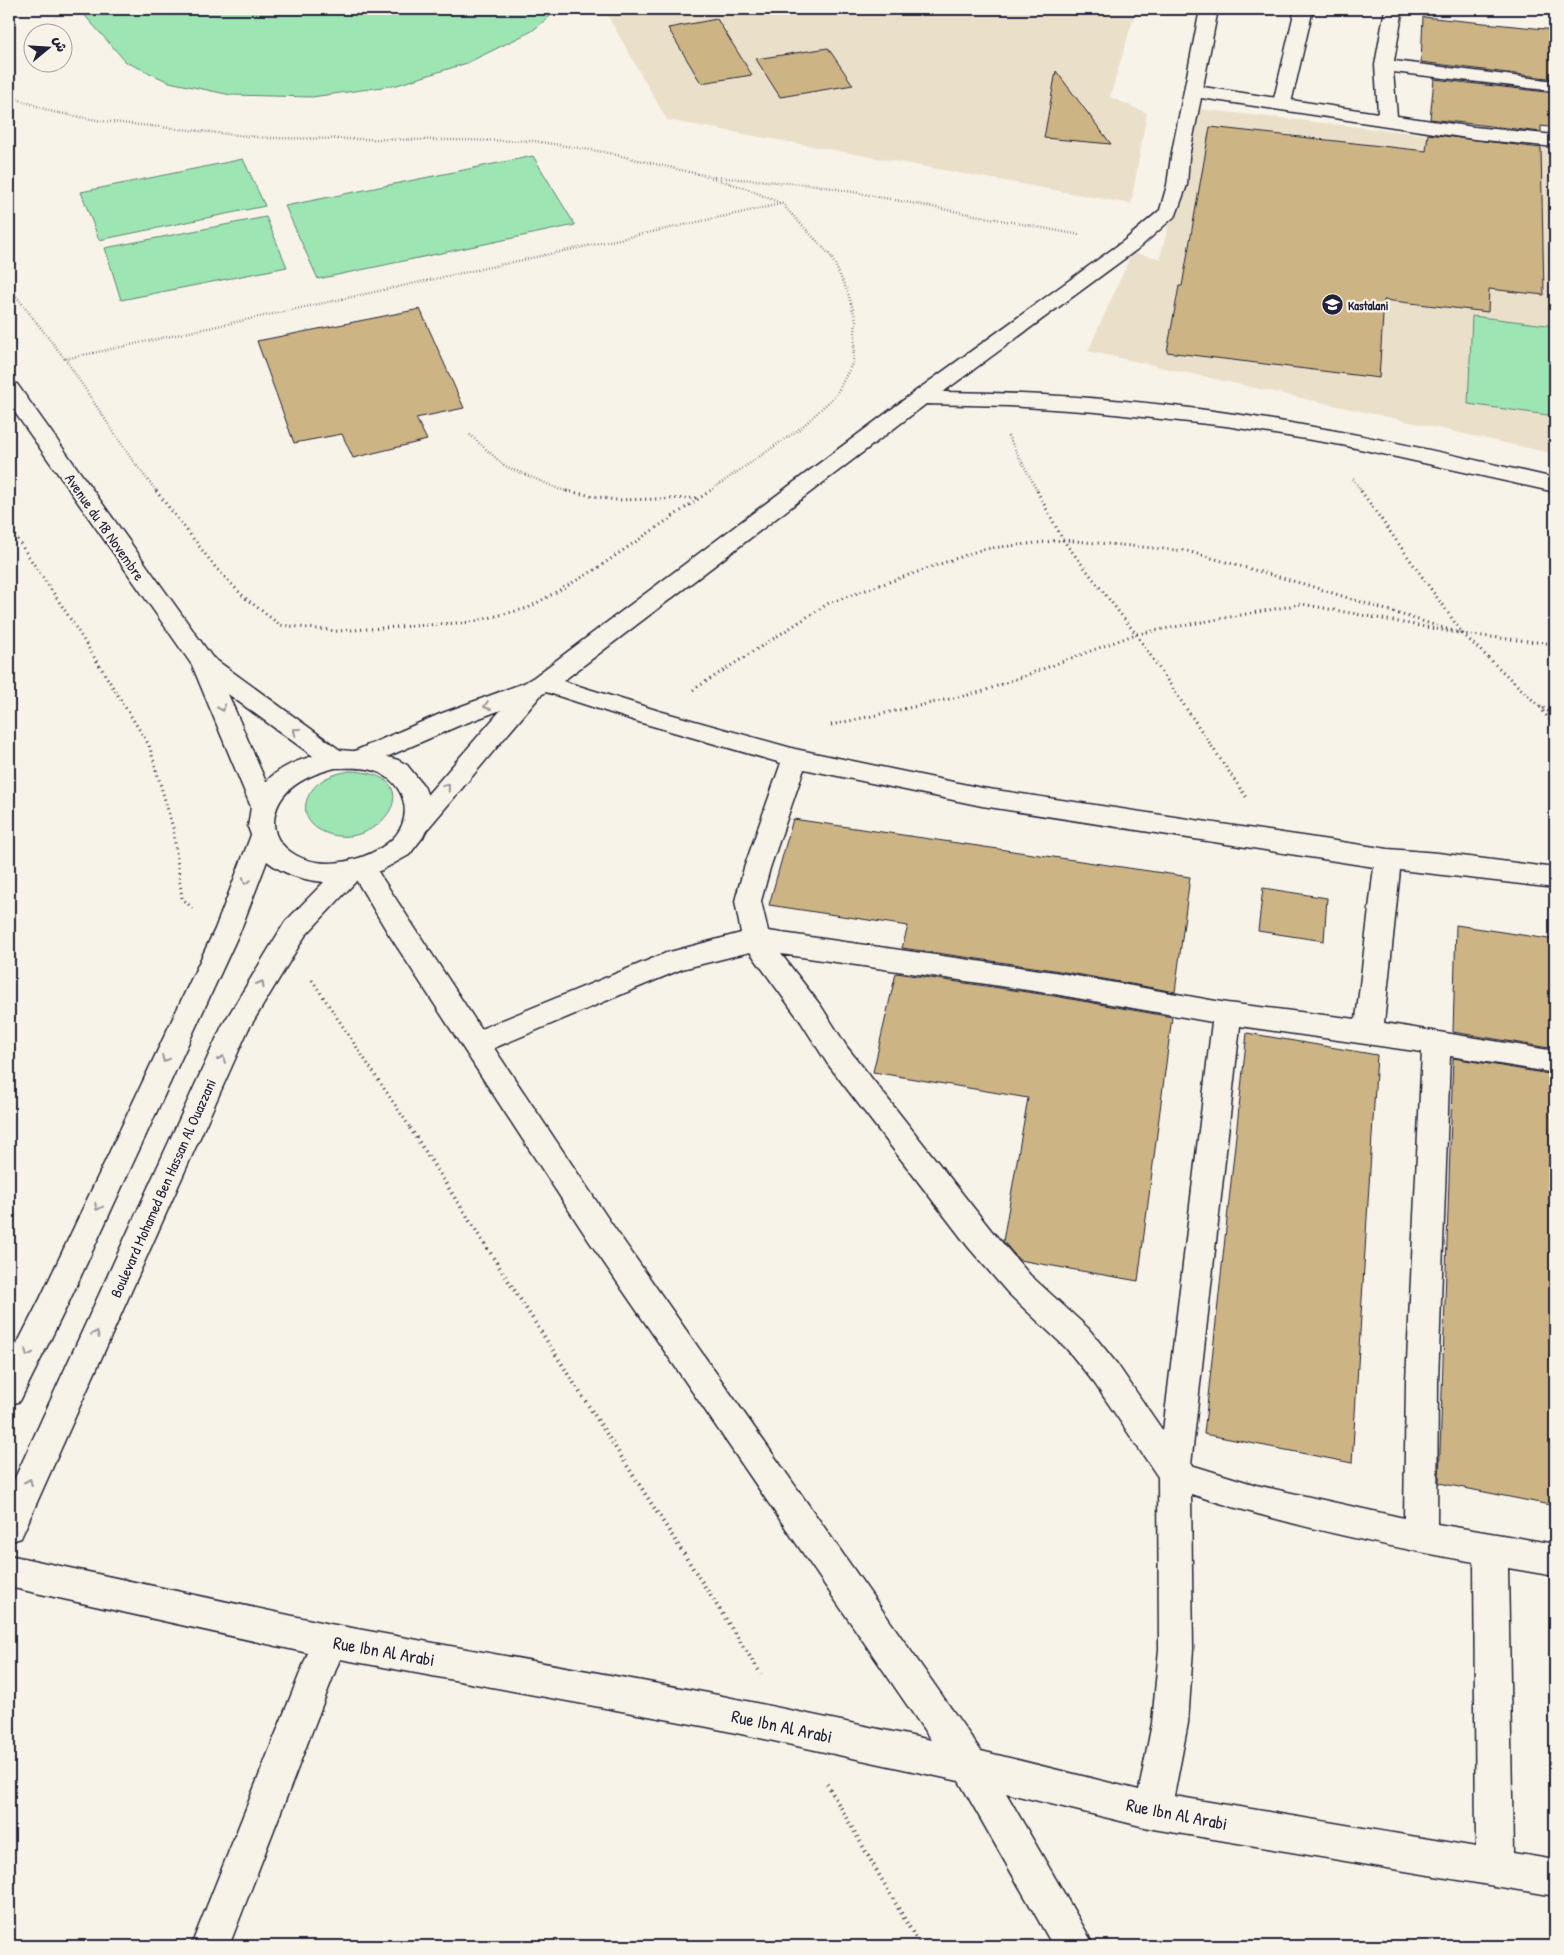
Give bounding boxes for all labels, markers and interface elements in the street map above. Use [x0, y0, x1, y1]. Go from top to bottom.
north arrow [22, 22, 72, 72]
text: ش [49, 34, 72, 54]
school or university icon: Kastalani [1320, 293, 1344, 317]
place label: Kastalani [1348, 297, 1389, 314]
street label: Avenue du 18 Novembre [60, 469, 150, 585]
one-way arrow [483, 700, 492, 710]
one-way arrow [215, 703, 226, 712]
one-way arrow [292, 728, 302, 737]
one-way arrow [442, 784, 450, 793]
one-way arrow [241, 877, 251, 885]
one-way arrow [255, 981, 265, 990]
one-way arrow [161, 1054, 172, 1063]
one-way arrow [215, 1055, 226, 1064]
street label: Boulevard Mohamed Ben Hassan Al Ouazzani [105, 1075, 221, 1301]
one-way arrow [93, 1202, 104, 1211]
one-way arrow [90, 1330, 101, 1339]
one-way arrow [24, 1348, 34, 1357]
one-way arrow [23, 1478, 33, 1487]
street label: Rue Ibn Al Arabi [331, 1630, 437, 1672]
street label: Rue Ibn Al Arabi [729, 1703, 835, 1749]
street label: Rue Ibn Al Arabi [1124, 1792, 1230, 1836]

